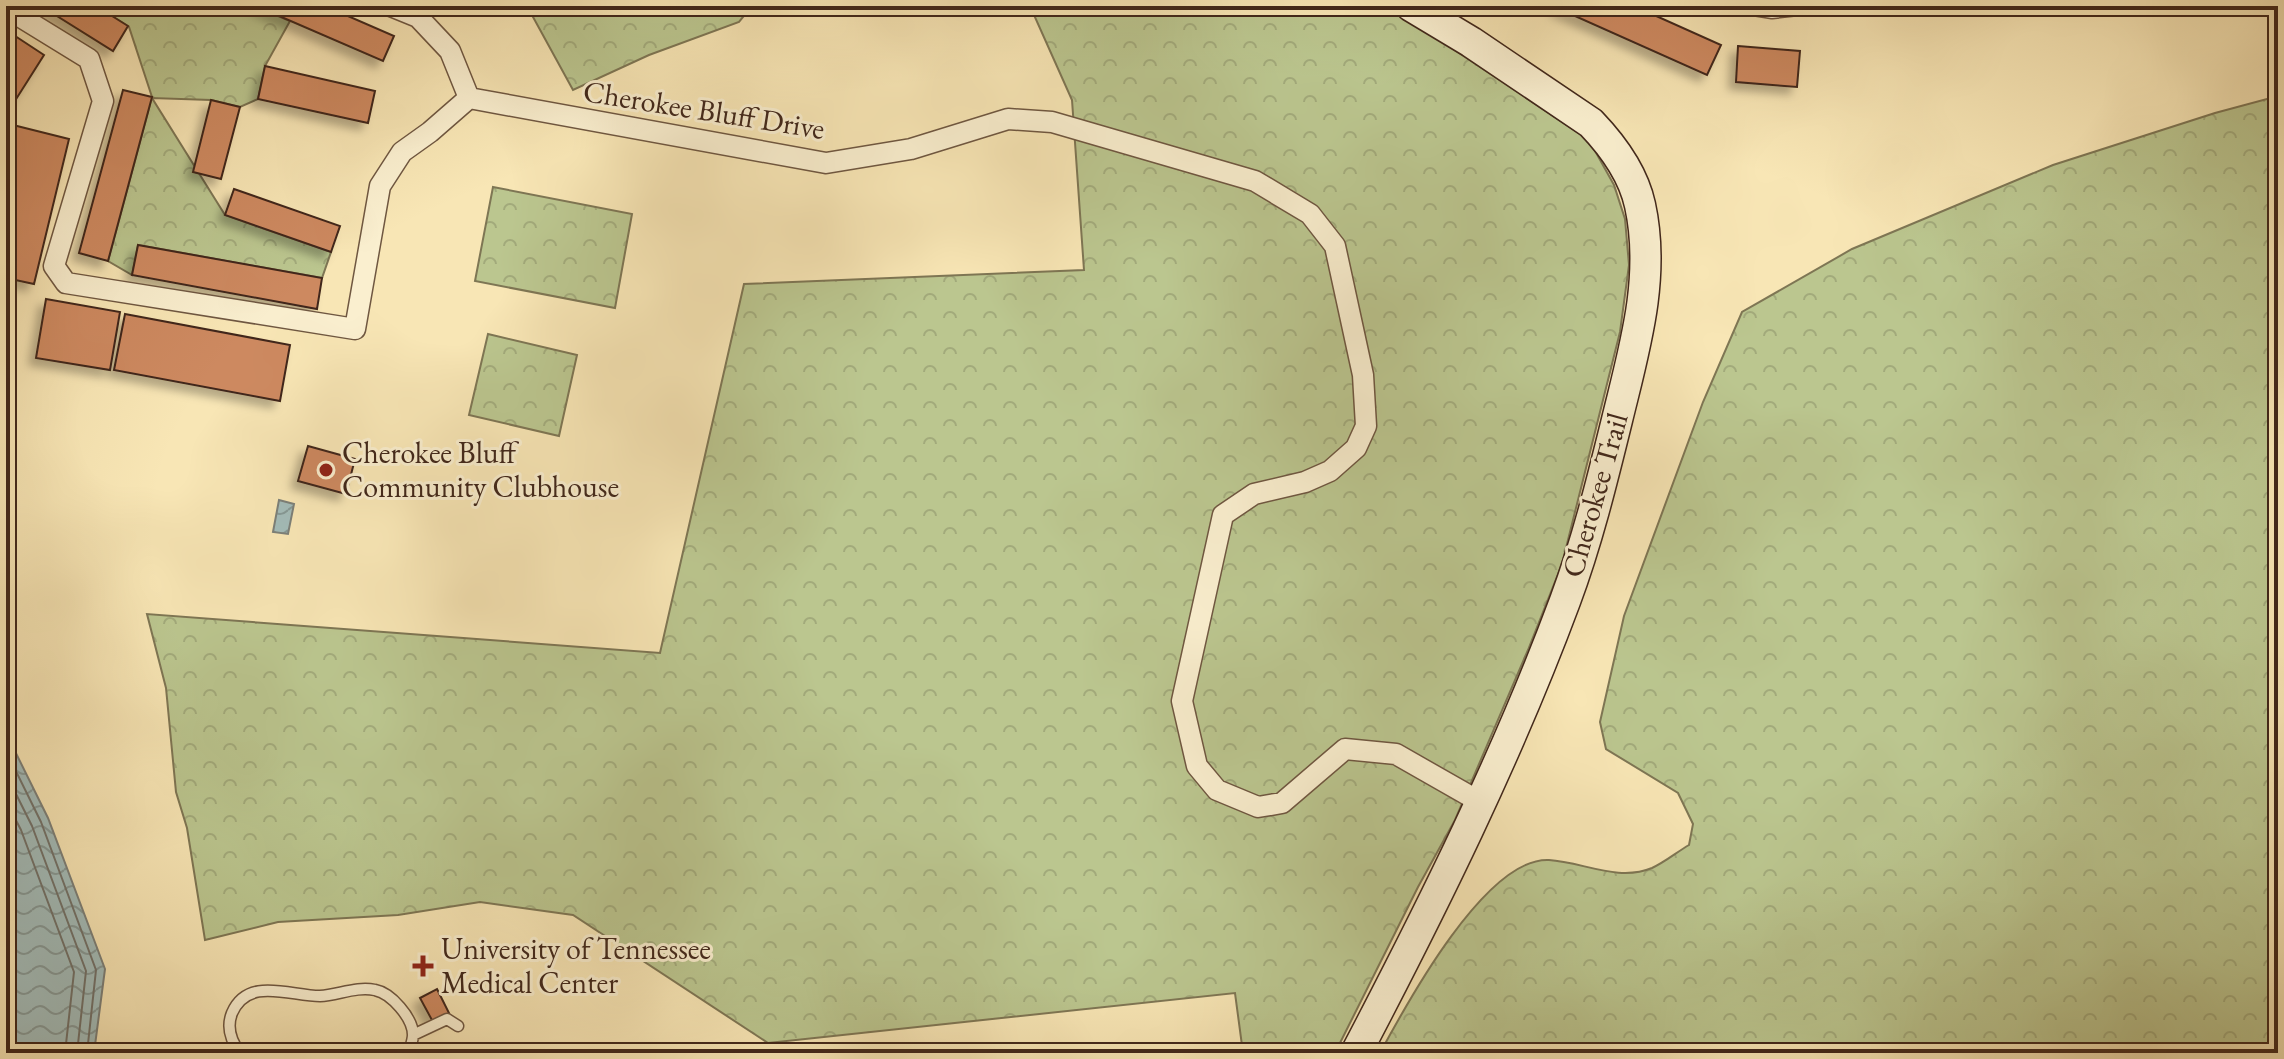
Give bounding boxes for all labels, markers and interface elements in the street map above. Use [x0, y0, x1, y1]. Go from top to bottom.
street label: Cherokee Bluff Drive [581, 71, 828, 148]
street label: Cherokee Trail [1552, 408, 1637, 582]
place label: Cherokee Bluff Community Clubhouse [342, 433, 619, 506]
marker: Cherokee Bluff Community Clubhouse [317, 461, 335, 479]
place label: University of Tennessee Medical Center [441, 929, 711, 1002]
marker: University of Tennessee Medical Center [412, 955, 434, 977]

